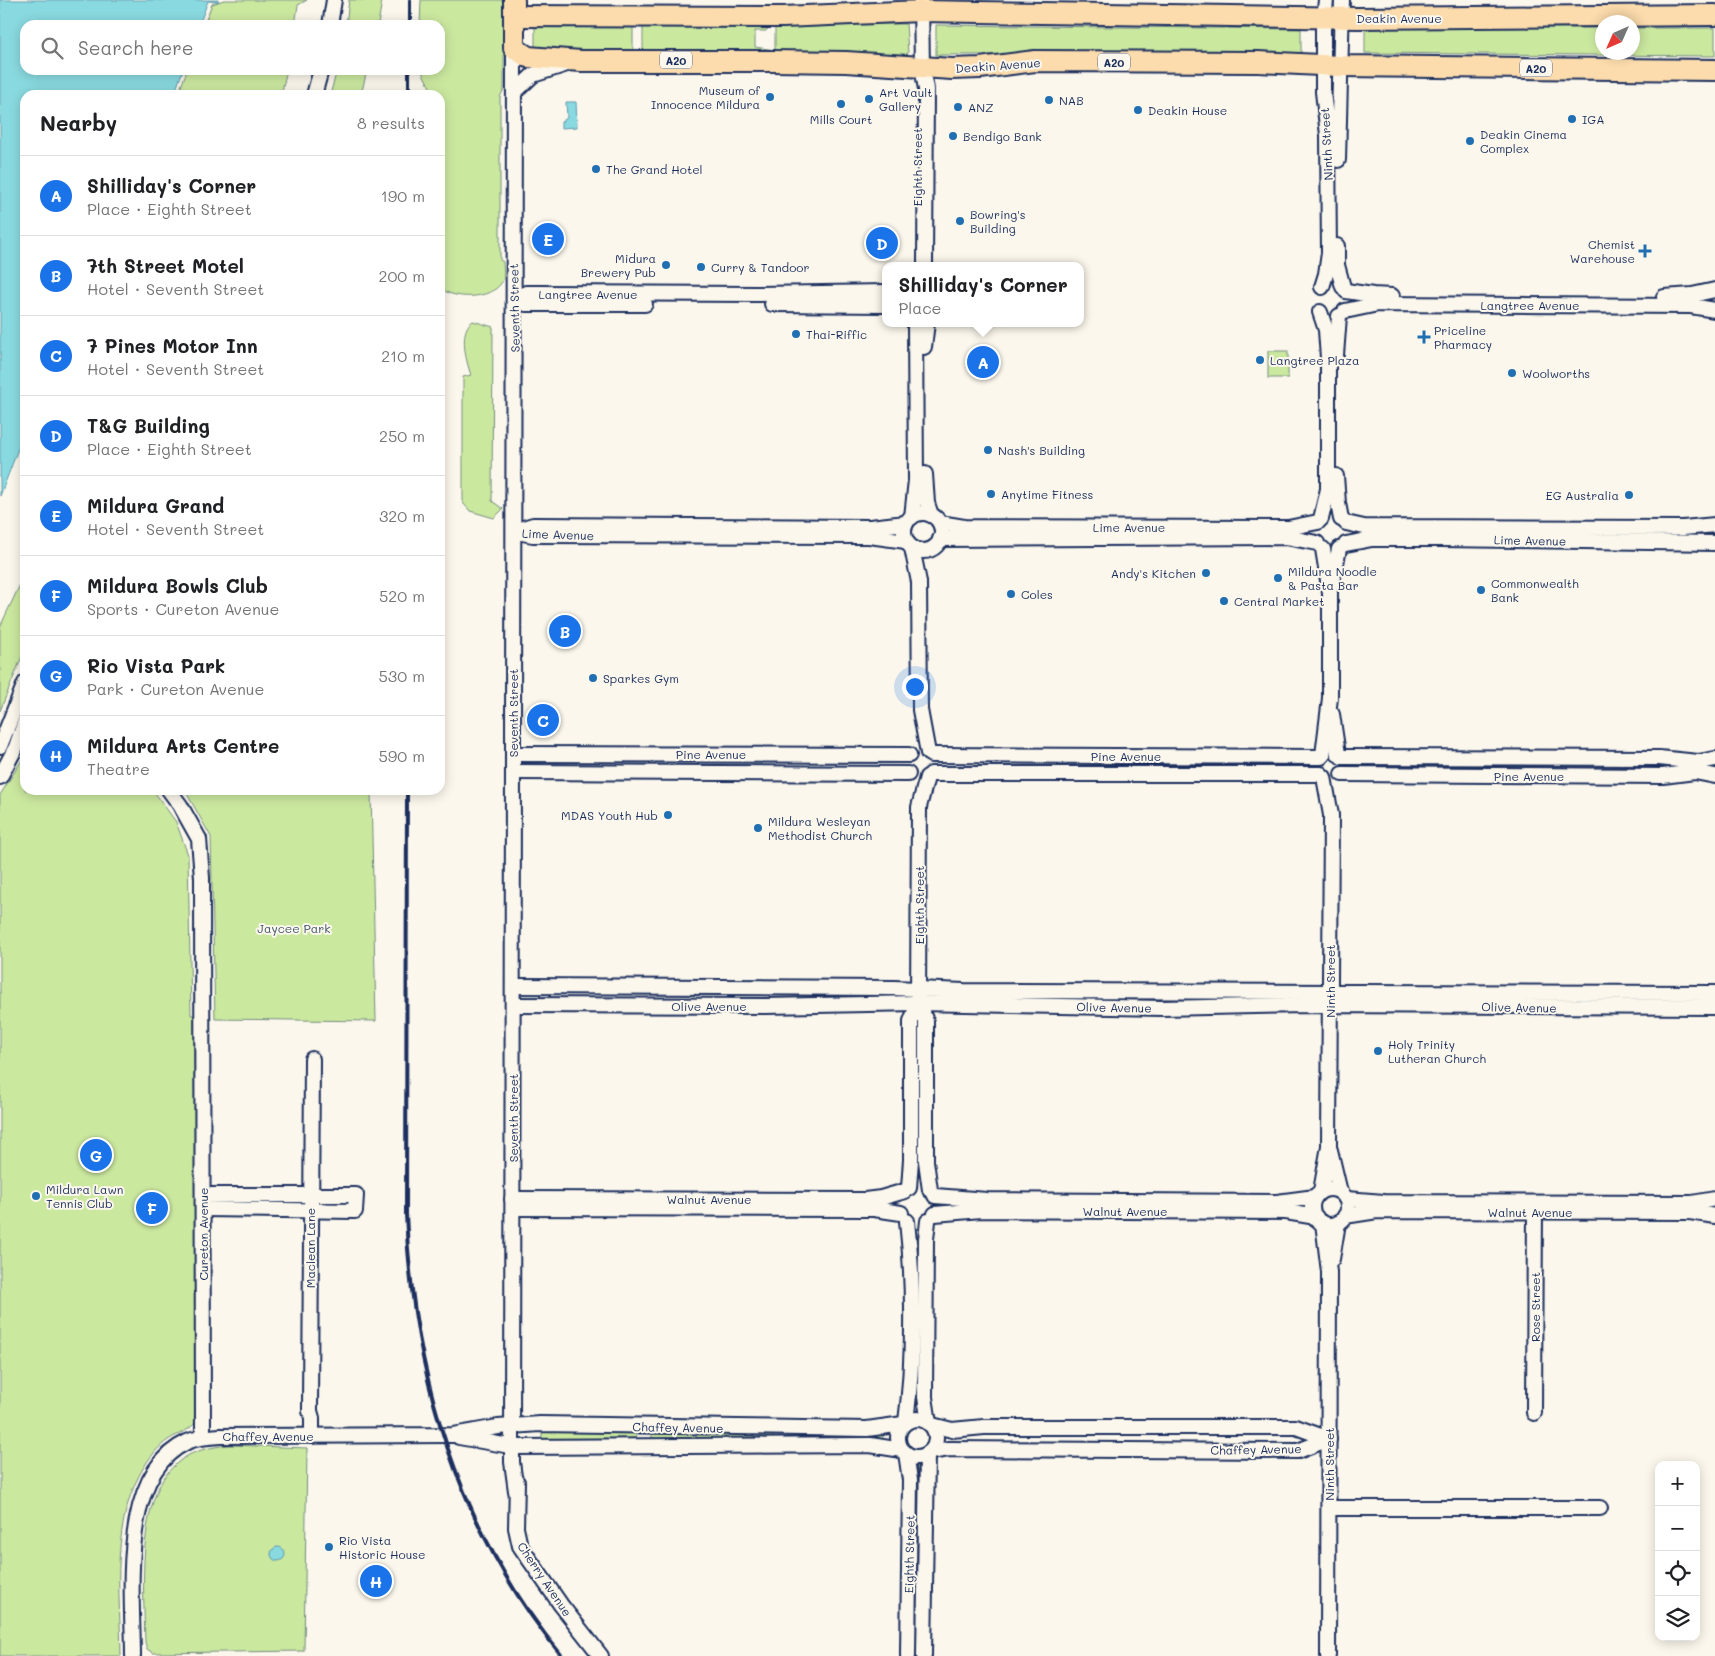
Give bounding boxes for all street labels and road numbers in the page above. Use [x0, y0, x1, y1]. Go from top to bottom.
street label: Deakin Avenue [1356, 10, 1442, 26]
road number: A20 [660, 52, 692, 68]
street label: Deakin Avenue [955, 54, 1041, 76]
road number: A20 [1098, 54, 1130, 70]
road number: A20 [1520, 59, 1552, 76]
street label: Ninth Street [1316, 107, 1336, 181]
street label: Eighth Street [909, 128, 925, 206]
street label: Seventh Street [505, 264, 523, 352]
street label: Langtree Avenue [539, 286, 637, 302]
street label: Langtree Avenue [1481, 297, 1579, 313]
street label: Lime Avenue [1093, 519, 1165, 535]
street label: Lime Avenue [522, 525, 594, 543]
street label: Lime Avenue [1494, 531, 1566, 549]
street label: Seventh Street [505, 669, 521, 757]
street label: Pine Avenue [676, 746, 746, 762]
street label: Pine Avenue [1091, 748, 1161, 764]
street label: Pine Avenue [1494, 768, 1564, 784]
street label: Eighth Street [911, 866, 927, 944]
street label: Ninth Street [1322, 944, 1338, 1018]
street label: Olive Avenue [671, 998, 747, 1014]
street label: Olive Avenue [1076, 998, 1152, 1016]
street label: Olive Avenue [1481, 998, 1557, 1016]
street label: Seventh Street [505, 1074, 521, 1162]
street label: Cureton Avenue [195, 1188, 211, 1281]
street label: Walnut Avenue [667, 1191, 751, 1207]
street label: Walnut Avenue [1083, 1203, 1167, 1219]
street label: Walnut Avenue [1488, 1204, 1572, 1220]
street label: Maclean Lane [302, 1208, 318, 1288]
street label: Rose Street [1527, 1272, 1543, 1342]
street label: Chaffey Avenue [632, 1418, 724, 1436]
street label: Ninth Street [1321, 1427, 1337, 1501]
street label: Chaffey Avenue [222, 1428, 314, 1444]
street label: Chaffey Avenue [1210, 1440, 1302, 1458]
street label: Eighth Street [900, 1515, 918, 1593]
street label: Cherry Avenue [514, 1539, 576, 1619]

